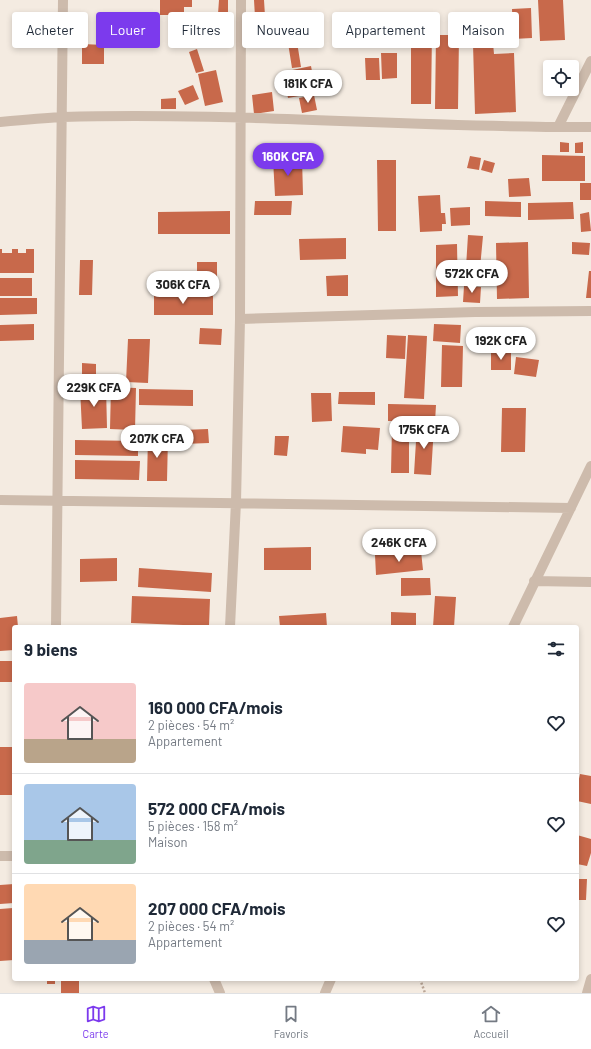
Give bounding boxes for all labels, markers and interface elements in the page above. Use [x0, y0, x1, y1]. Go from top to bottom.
chip: Acheter [12, 12, 88, 48]
chip: Louer [96, 12, 160, 48]
chip: Filtres [168, 12, 234, 48]
chip: Nouveau [242, 12, 324, 48]
chip: Appartement [332, 12, 440, 48]
chip: Maison [448, 12, 519, 48]
map controls [543, 60, 579, 96]
button: locate [543, 60, 579, 96]
pin: 181K CFA [267, 70, 349, 104]
text: 181K CFA [283, 75, 333, 91]
pin: 160K CFA [247, 143, 329, 177]
text: 160K CFA [262, 148, 314, 164]
pin: 572K CFA [431, 260, 513, 294]
text: 572K CFA [445, 265, 499, 281]
pin: 306K CFA [142, 271, 224, 305]
text: 306K CFA [155, 276, 211, 292]
pin: 192K CFA [460, 327, 542, 361]
text: 192K CFA [475, 332, 527, 348]
pin: 229K CFA [53, 374, 135, 408]
text: 229K CFA [66, 379, 122, 395]
pin: 175K CFA [383, 416, 465, 450]
text: 175K CFA [398, 421, 450, 437]
pin: 207K CFA [116, 425, 198, 459]
text: 207K CFA [130, 430, 184, 446]
pin: 246K CFA [358, 529, 440, 563]
text: 246K CFA [371, 534, 427, 550]
icon: filters [545, 638, 567, 660]
text: 9 biens [24, 639, 78, 659]
text: 160 000 CFA/mois [148, 697, 283, 717]
icon: home [56, 699, 104, 747]
icon: heart [545, 712, 567, 734]
text: 2 pièces · 54 m² [148, 717, 234, 733]
text: Appartement [148, 733, 223, 749]
text: 572 000 CFA/mois [148, 798, 285, 818]
icon: home [56, 800, 104, 848]
icon: heart [545, 813, 567, 835]
text: 5 pièces · 158 m² [148, 818, 238, 834]
text: Maison [148, 834, 188, 850]
text: 207 000 CFA/mois [148, 898, 286, 918]
icon: home [56, 900, 104, 948]
icon: heart [545, 913, 567, 935]
text: 2 pièces · 54 m² [148, 918, 234, 934]
text: Appartement [148, 934, 223, 950]
tab: Carte [83, 1003, 109, 1040]
tab: Favoris [274, 1003, 308, 1040]
tab: Accueil [473, 1003, 508, 1040]

